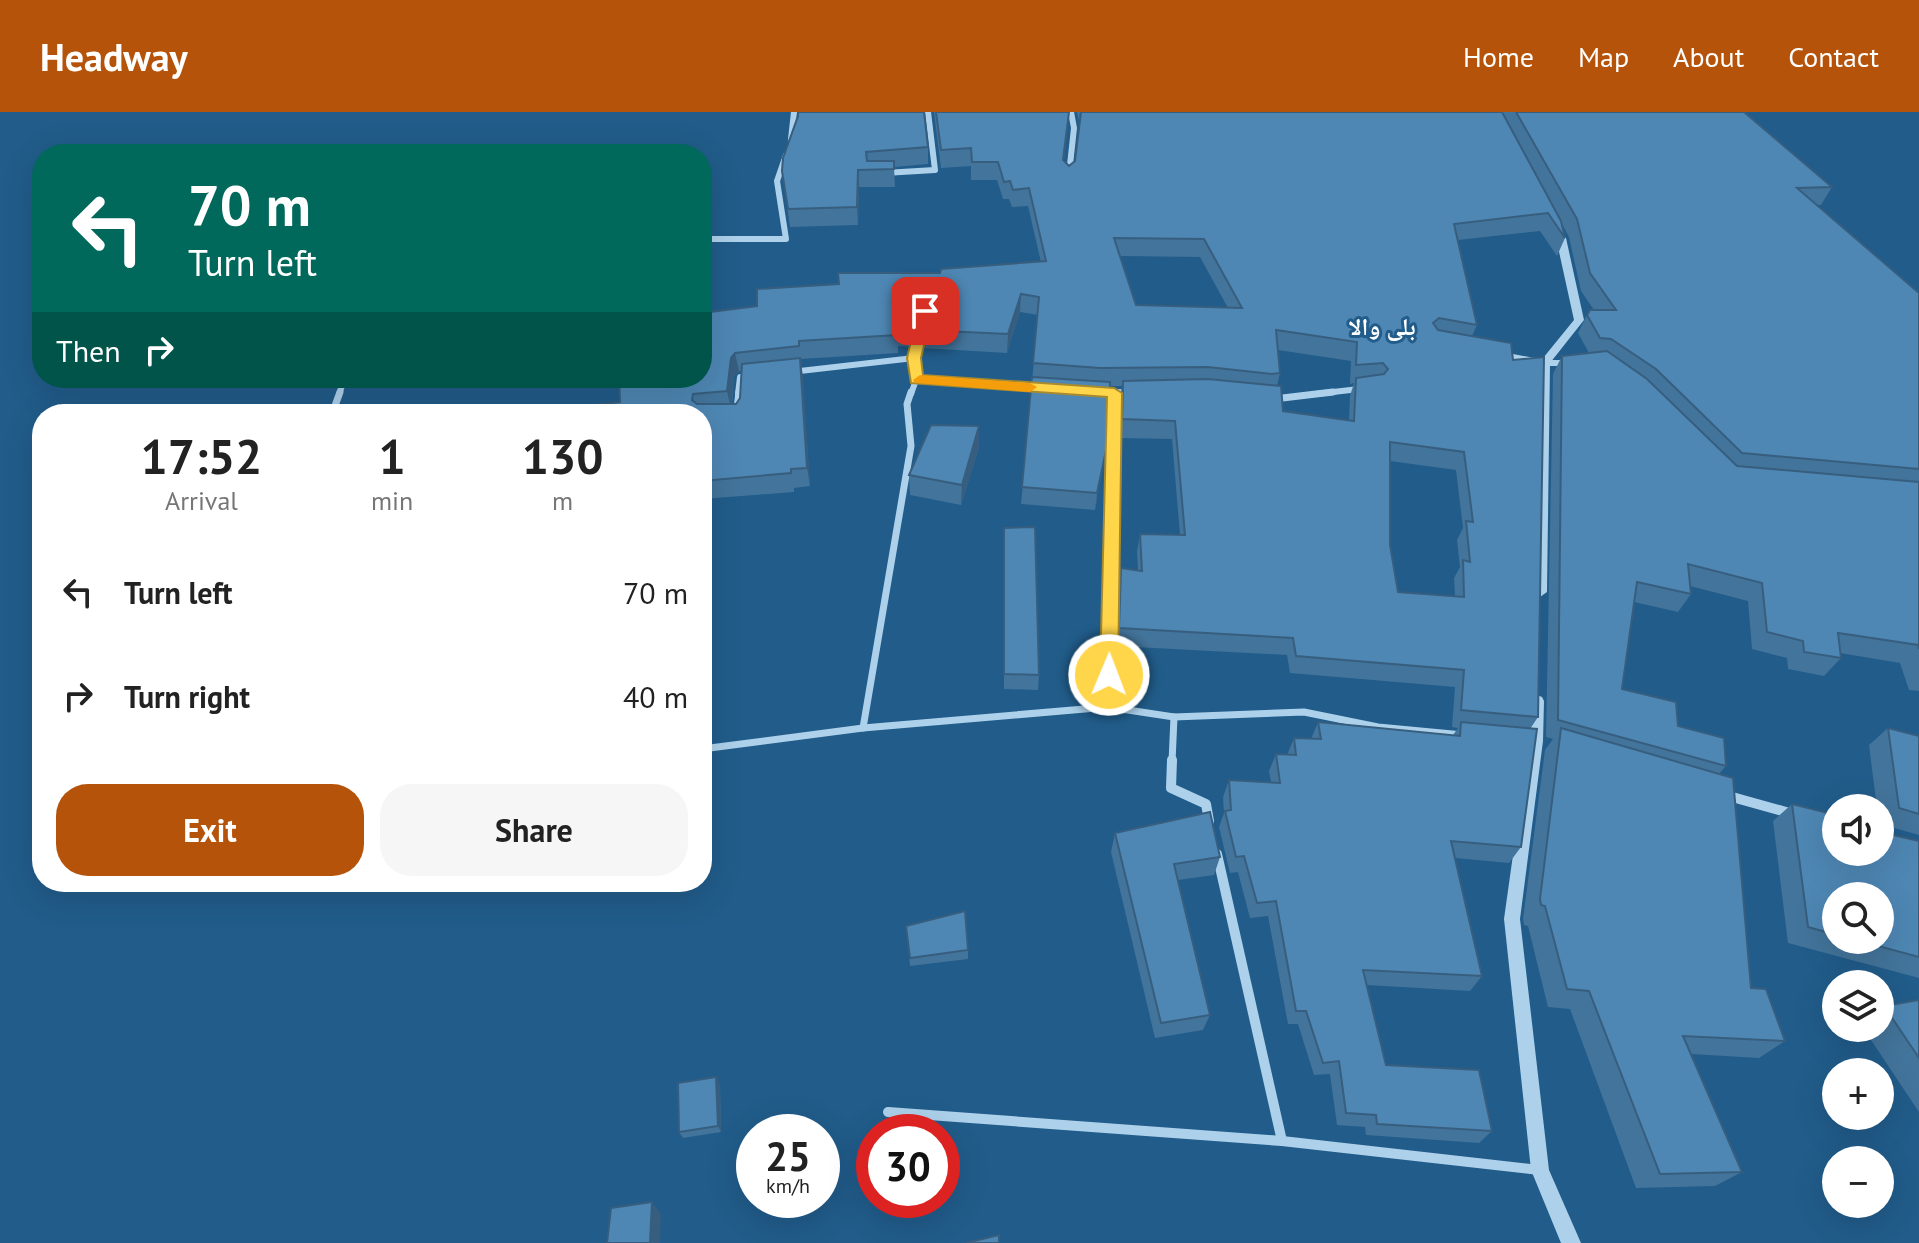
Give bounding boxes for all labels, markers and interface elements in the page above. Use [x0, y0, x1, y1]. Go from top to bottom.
text: Headway [40, 32, 188, 81]
text: Home [1463, 38, 1534, 75]
text: Map [1578, 38, 1629, 75]
text: About [1673, 38, 1744, 75]
text: Contact [1788, 38, 1879, 75]
text: 70 m [188, 169, 311, 241]
icon: left [56, 176, 160, 280]
text: Turn left [188, 239, 317, 286]
pin [891, 277, 959, 345]
icon: arrive [903, 289, 947, 333]
district label: بلی والا [1349, 311, 1415, 342]
icon: right [137, 328, 181, 372]
text: Then [56, 331, 121, 370]
text: 17:52 [141, 425, 262, 487]
text: 1 [378, 425, 406, 487]
text: 130 [522, 425, 603, 487]
text: Arrival [165, 484, 238, 517]
text: min [371, 484, 413, 517]
text: m [552, 484, 573, 517]
icon: left [56, 570, 100, 614]
text: Turn left [124, 573, 232, 612]
text: 70 m [623, 573, 688, 612]
position arrow [1067, 633, 1151, 717]
icon: right [56, 674, 100, 718]
text: Turn right [124, 677, 250, 716]
text: 40 m [623, 677, 688, 716]
button: Exit [56, 784, 364, 876]
button: Share [380, 784, 688, 876]
map controls [1822, 794, 1894, 1218]
button: sound [1822, 794, 1894, 866]
button: search [1822, 882, 1894, 954]
button: layers [1822, 970, 1894, 1042]
button: + [1822, 1058, 1894, 1130]
speed limit sign: 30 [856, 1114, 960, 1218]
text: 25 [765, 1130, 811, 1182]
button: − [1822, 1146, 1894, 1218]
text: km/h [766, 1173, 810, 1199]

